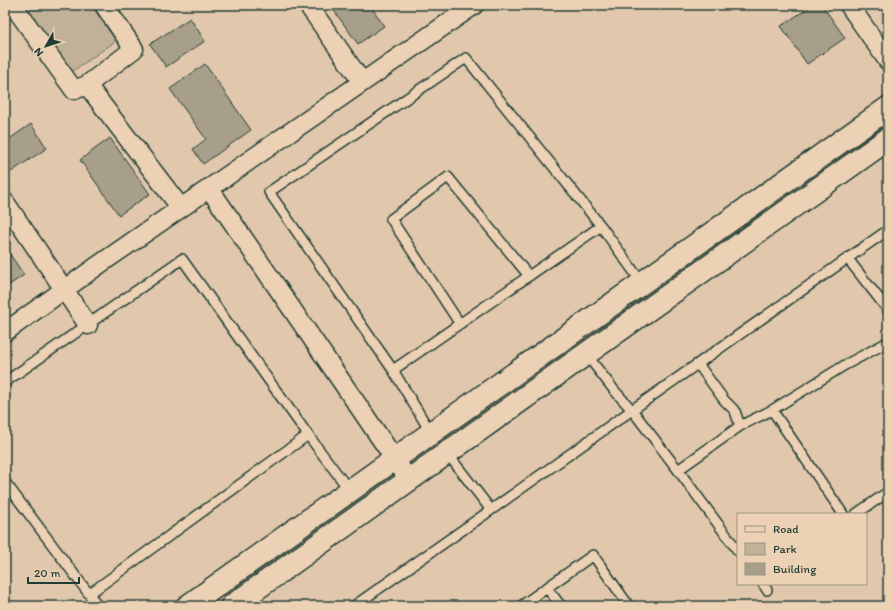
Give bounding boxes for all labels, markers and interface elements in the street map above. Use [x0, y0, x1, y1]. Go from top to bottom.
north arrow [26, 26, 66, 66]
text: N [31, 45, 46, 59]
legend [737, 513, 867, 585]
text: Road [773, 522, 799, 536]
text: Park [773, 542, 797, 556]
scale bar [28, 559, 79, 585]
text: Building [773, 562, 817, 576]
text: 20 m [34, 566, 61, 580]

